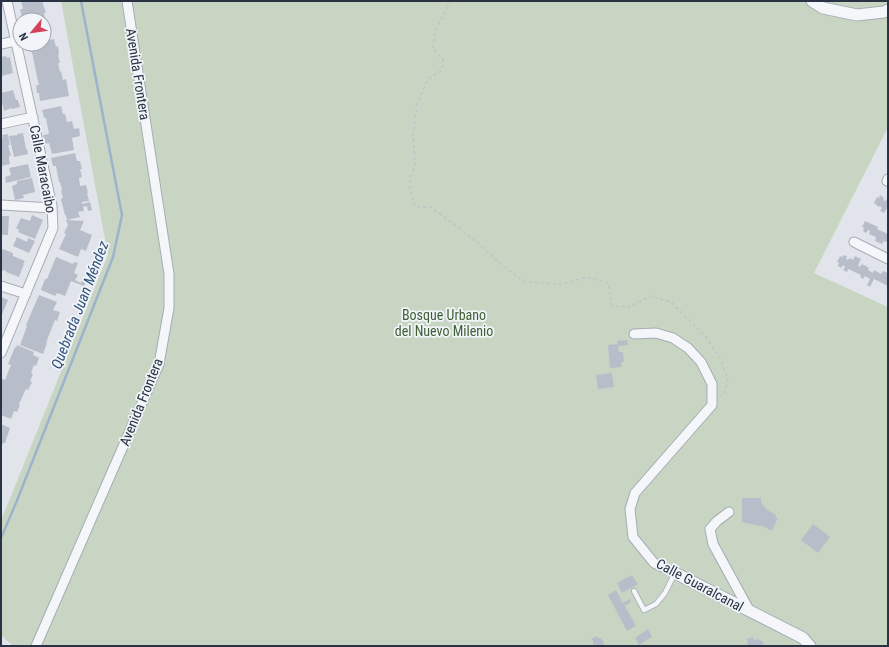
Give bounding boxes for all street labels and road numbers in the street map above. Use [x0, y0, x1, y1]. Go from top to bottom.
street label: Avenida Frontera [123, 27, 153, 121]
street label: Calle Maracaibo [27, 124, 59, 214]
street label: Avenida Frontera [116, 356, 166, 448]
street label: Calle Guaralcanal [654, 555, 746, 615]

